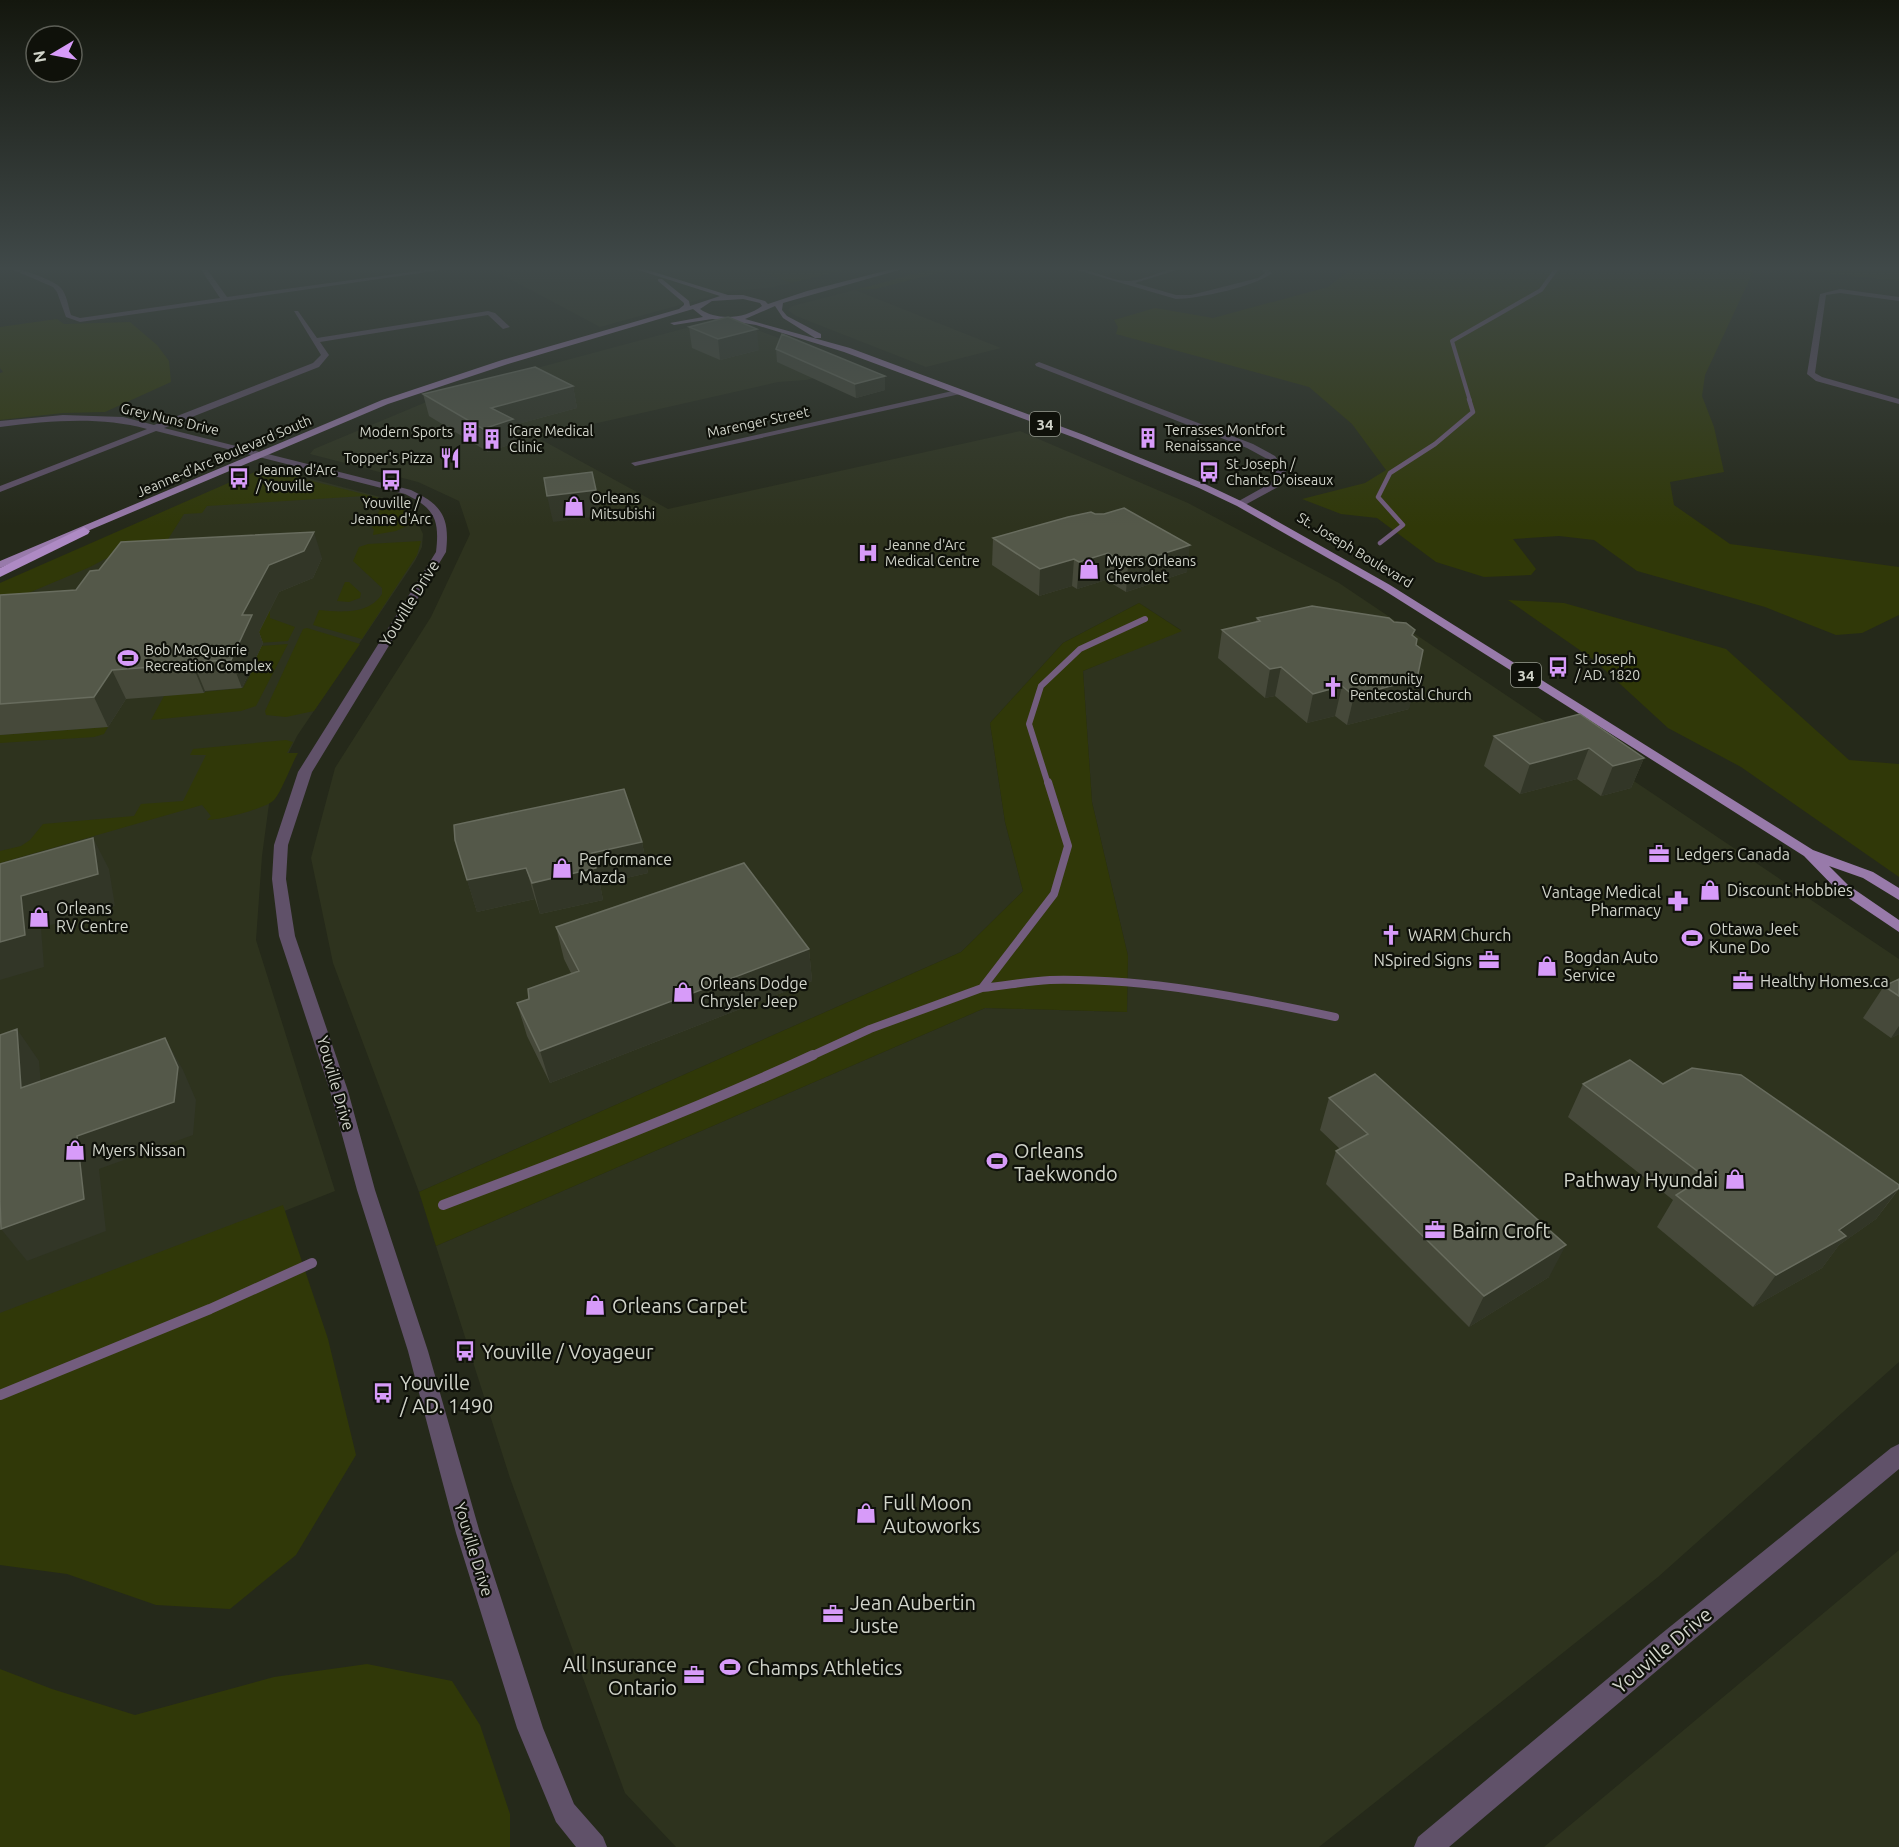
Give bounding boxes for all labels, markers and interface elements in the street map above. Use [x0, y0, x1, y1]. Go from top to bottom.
north arrow [24, 24, 84, 84]
text: N [29, 49, 49, 64]
street label: Grey Nuns Drive [119, 400, 221, 438]
street label: Marenger Street [706, 403, 811, 441]
street label: Jeanne-d'Arc Boulevard South [134, 412, 314, 500]
road number: 34 [1030, 412, 1060, 436]
building icon: Modern Sports [458, 420, 482, 444]
place label: Terrasses Montfort Renaissance [1165, 422, 1285, 454]
place label: iCare Medical Clinic [509, 423, 594, 455]
place label: Modern Sports [360, 424, 453, 440]
building icon: Terrasses Montfort Renaissance [1136, 426, 1160, 450]
building icon: iCare Medical Clinic [480, 427, 504, 451]
restaurant icon: Topper's Pizza [438, 446, 462, 470]
place label: Topper's Pizza [344, 450, 433, 466]
place label: St Joseph / Chants D'oiseaux [1226, 456, 1333, 488]
bus stop icon: St Joseph / Chants D'oiseaux [1197, 460, 1221, 484]
place label: Jeanne d'Arc / Youville [255, 462, 337, 494]
bus stop icon: Jeanne d'Arc / Youville [227, 466, 251, 490]
bus stop icon: Youville / Jeanne d'Arc [379, 468, 403, 492]
place label: Orleans Mitsubishi [591, 490, 655, 522]
shop icon: Orleans Mitsubishi [562, 494, 586, 518]
place label: Youville / Jeanne d'Arc [351, 495, 432, 527]
street label: St. Joseph Boulevard [1294, 509, 1416, 591]
place label: Jeanne d'Arc Medical Centre [885, 537, 980, 569]
hospital icon: Jeanne d'Arc Medical Centre [856, 541, 880, 565]
place label: Myers Orleans Chevrolet [1106, 553, 1196, 585]
street label: Youville Drive [376, 557, 442, 649]
shop icon: Myers Orleans Chevrolet [1077, 557, 1101, 581]
place label: Bob MacQuarrie Recreation Complex [145, 642, 272, 674]
sports icon: Bob MacQuarrie Recreation Complex [116, 646, 140, 670]
place label: St Joseph / AD. 1820 [1574, 651, 1640, 683]
bus stop icon: St Joseph / AD. 1820 [1546, 655, 1570, 679]
road number: 34 [1511, 663, 1541, 687]
place label: Community Pentecostal Church [1350, 671, 1472, 703]
church icon: Community Pentecostal Church [1321, 675, 1345, 699]
office icon: Ledgers Canada [1647, 842, 1671, 866]
place label: Ledgers Canada [1676, 845, 1790, 863]
place label: Performance Mazda [579, 850, 672, 886]
shop icon: Performance Mazda [550, 856, 574, 880]
shop icon: Discount Hobbies [1698, 878, 1722, 902]
place label: Discount Hobbies [1727, 881, 1853, 899]
place label: Vantage Medical Pharmacy [1542, 883, 1661, 919]
pharmacy icon: Vantage Medical Pharmacy [1666, 889, 1690, 913]
place label: Orleans RV Centre [56, 899, 129, 935]
shop icon: Orleans RV Centre [27, 905, 51, 929]
place label: Ottawa Jeet Kune Do [1709, 920, 1799, 956]
church icon: WARM Church [1379, 923, 1403, 947]
place label: WARM Church [1408, 926, 1511, 944]
sports icon: Ottawa Jeet Kune Do [1680, 926, 1704, 950]
office icon: NSpired Signs [1477, 948, 1501, 972]
place label: Bogdan Auto Service [1564, 948, 1658, 984]
place label: NSpired Signs [1373, 951, 1472, 969]
shop icon: Bogdan Auto Service [1535, 954, 1559, 978]
office icon: Healthy Homes.ca [1731, 969, 1755, 993]
place label: Healthy Homes.ca [1760, 972, 1889, 990]
place label: Orleans Dodge Chrysler Jeep [700, 974, 808, 1010]
shop icon: Orleans Dodge Chrysler Jeep [671, 980, 695, 1004]
street label: Youville Drive [314, 1034, 358, 1132]
shop icon: Myers Nissan [63, 1138, 87, 1162]
place label: Orleans Taekwondo [1014, 1139, 1118, 1185]
place label: Myers Nissan [92, 1141, 186, 1159]
sports icon: Orleans Taekwondo [985, 1149, 1009, 1173]
shop icon: Pathway Hyundai [1723, 1167, 1747, 1191]
place label: Pathway Hyundai [1563, 1168, 1718, 1191]
office icon: Bairn Croft [1423, 1218, 1447, 1242]
place label: Bairn Croft [1452, 1219, 1551, 1242]
shop icon: Orleans Carpet [583, 1293, 607, 1317]
place label: Orleans Carpet [612, 1294, 747, 1317]
bus stop icon: Youville / Voyageur [453, 1339, 477, 1363]
place label: Youville / Voyageur [482, 1340, 654, 1363]
place label: Youville / AD. 1490 [399, 1371, 493, 1417]
bus stop icon: Youville / AD. 1490 [371, 1381, 395, 1405]
place label: Full Moon Autoworks [883, 1491, 980, 1537]
street label: Youville Drive [451, 1500, 497, 1598]
shop icon: Full Moon Autoworks [854, 1501, 878, 1525]
place label: Jean Aubertin Juste [850, 1591, 976, 1637]
office icon: Jean Aubertin Juste [821, 1602, 845, 1626]
street label: Youville Drive [1608, 1602, 1716, 1698]
place label: All Insurance Ontario [563, 1653, 677, 1699]
sports icon: Champs Athletics [718, 1655, 742, 1679]
place label: Champs Athletics [747, 1656, 902, 1679]
office icon: All Insurance Ontario [682, 1663, 706, 1687]

